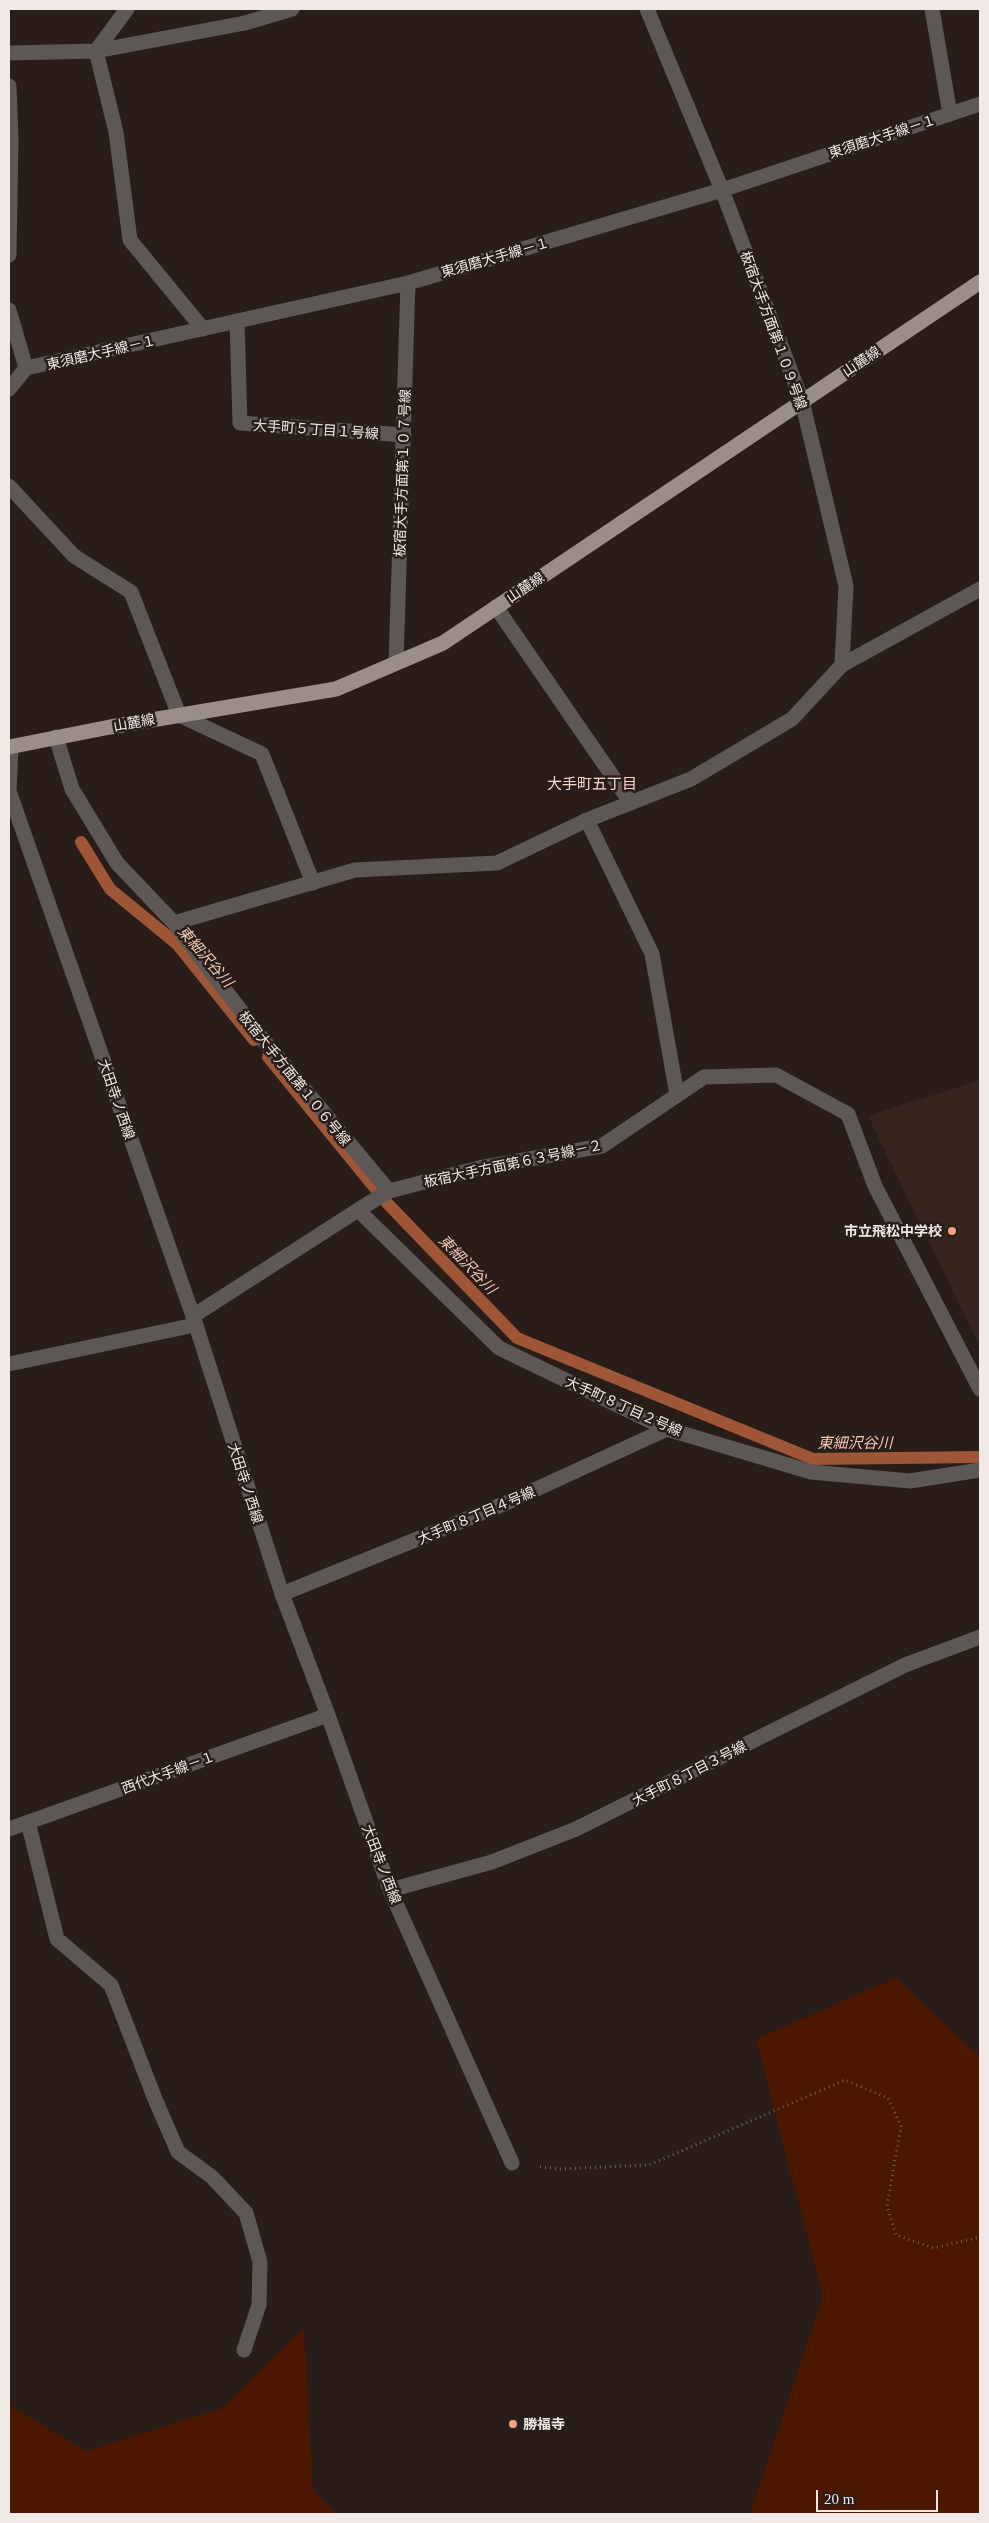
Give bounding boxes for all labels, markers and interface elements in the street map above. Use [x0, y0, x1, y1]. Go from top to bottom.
street label: 東須磨大手線－１ [826, 111, 938, 161]
street label: 東須磨大手線－１ [439, 233, 551, 281]
street label: 板宿大手方面第１０９号線 [737, 248, 811, 412]
street label: 東須磨大手線－１ [45, 331, 157, 373]
street label: 山麓線 [839, 342, 883, 380]
street label: 板宿大手方面第１０７号線 [391, 389, 413, 557]
street label: 大手町５丁目１号線 [253, 416, 379, 442]
street label: 山麓線 [503, 568, 547, 606]
street label: 山麓線 [112, 710, 156, 734]
district label: 大手町五丁目 [547, 774, 637, 792]
water label: 東細沢谷川 [175, 922, 237, 990]
street label: 板宿大手方面第１０６号線 [236, 1007, 354, 1149]
street label: 大田寺ノ西線 [95, 1057, 139, 1141]
street label: 板宿大手方面第６３号線－２ [422, 1136, 604, 1190]
place label: 市立飛松中学校 [844, 1223, 942, 1239]
marker: 市立飛松中学校 [946, 1225, 958, 1237]
water label: 東細沢谷川 [435, 1231, 501, 1297]
street label: 大手町８丁目２号線 [563, 1373, 685, 1439]
water label: 東細沢谷川 [818, 1433, 892, 1451]
street label: 大田寺ノ西線 [225, 1440, 267, 1526]
street label: 大手町８丁目４号線 [415, 1483, 537, 1547]
street label: 大手町８丁目３号線 [629, 1737, 749, 1809]
street label: 西代大手線－１ [119, 1747, 217, 1797]
street label: 大田寺ノ西線 [359, 1822, 405, 1906]
place label: 勝福寺 [523, 2416, 565, 2432]
marker: 勝福寺 [507, 2418, 519, 2430]
scale bar [819, 2480, 942, 2512]
text: 20 m [824, 2491, 854, 2507]

